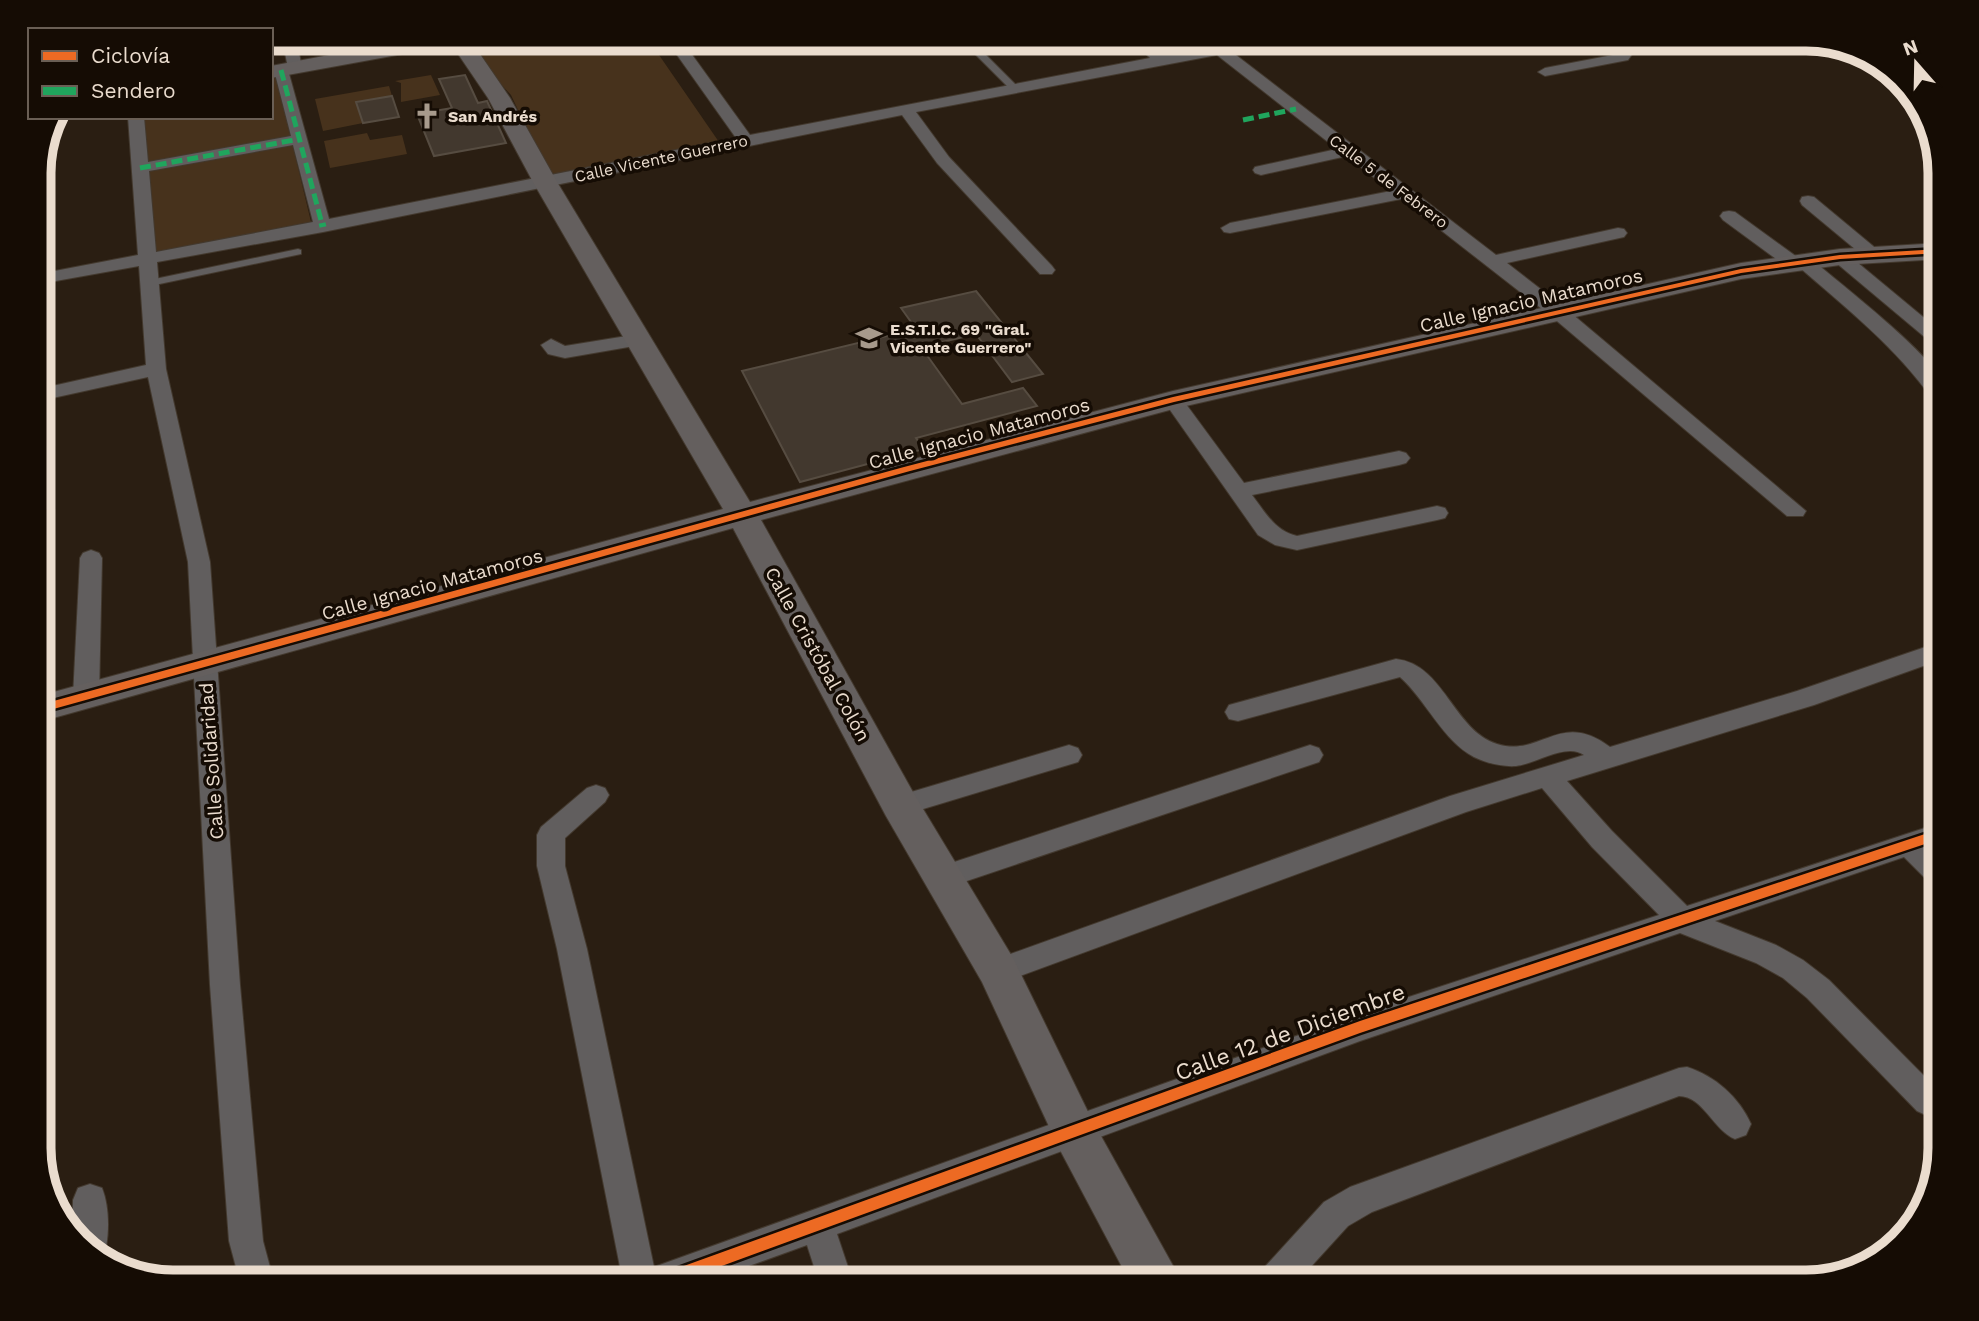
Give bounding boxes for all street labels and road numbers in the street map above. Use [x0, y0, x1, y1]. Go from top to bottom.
street label: Calle Vicente Guerrero [573, 131, 749, 186]
street label: Calle 5 de Febrero [1326, 131, 1452, 232]
street label: Calle Ignacio Matamoros [1417, 264, 1645, 337]
street label: Calle Ignacio Matamoros [866, 393, 1092, 474]
street label: Calle Ignacio Matamoros [319, 544, 545, 625]
street label: Calle Cristóbal Colón [760, 563, 875, 745]
street label: Calle Solidaridad [195, 682, 228, 840]
street label: Calle 12 de Diciembre [1171, 978, 1409, 1087]

